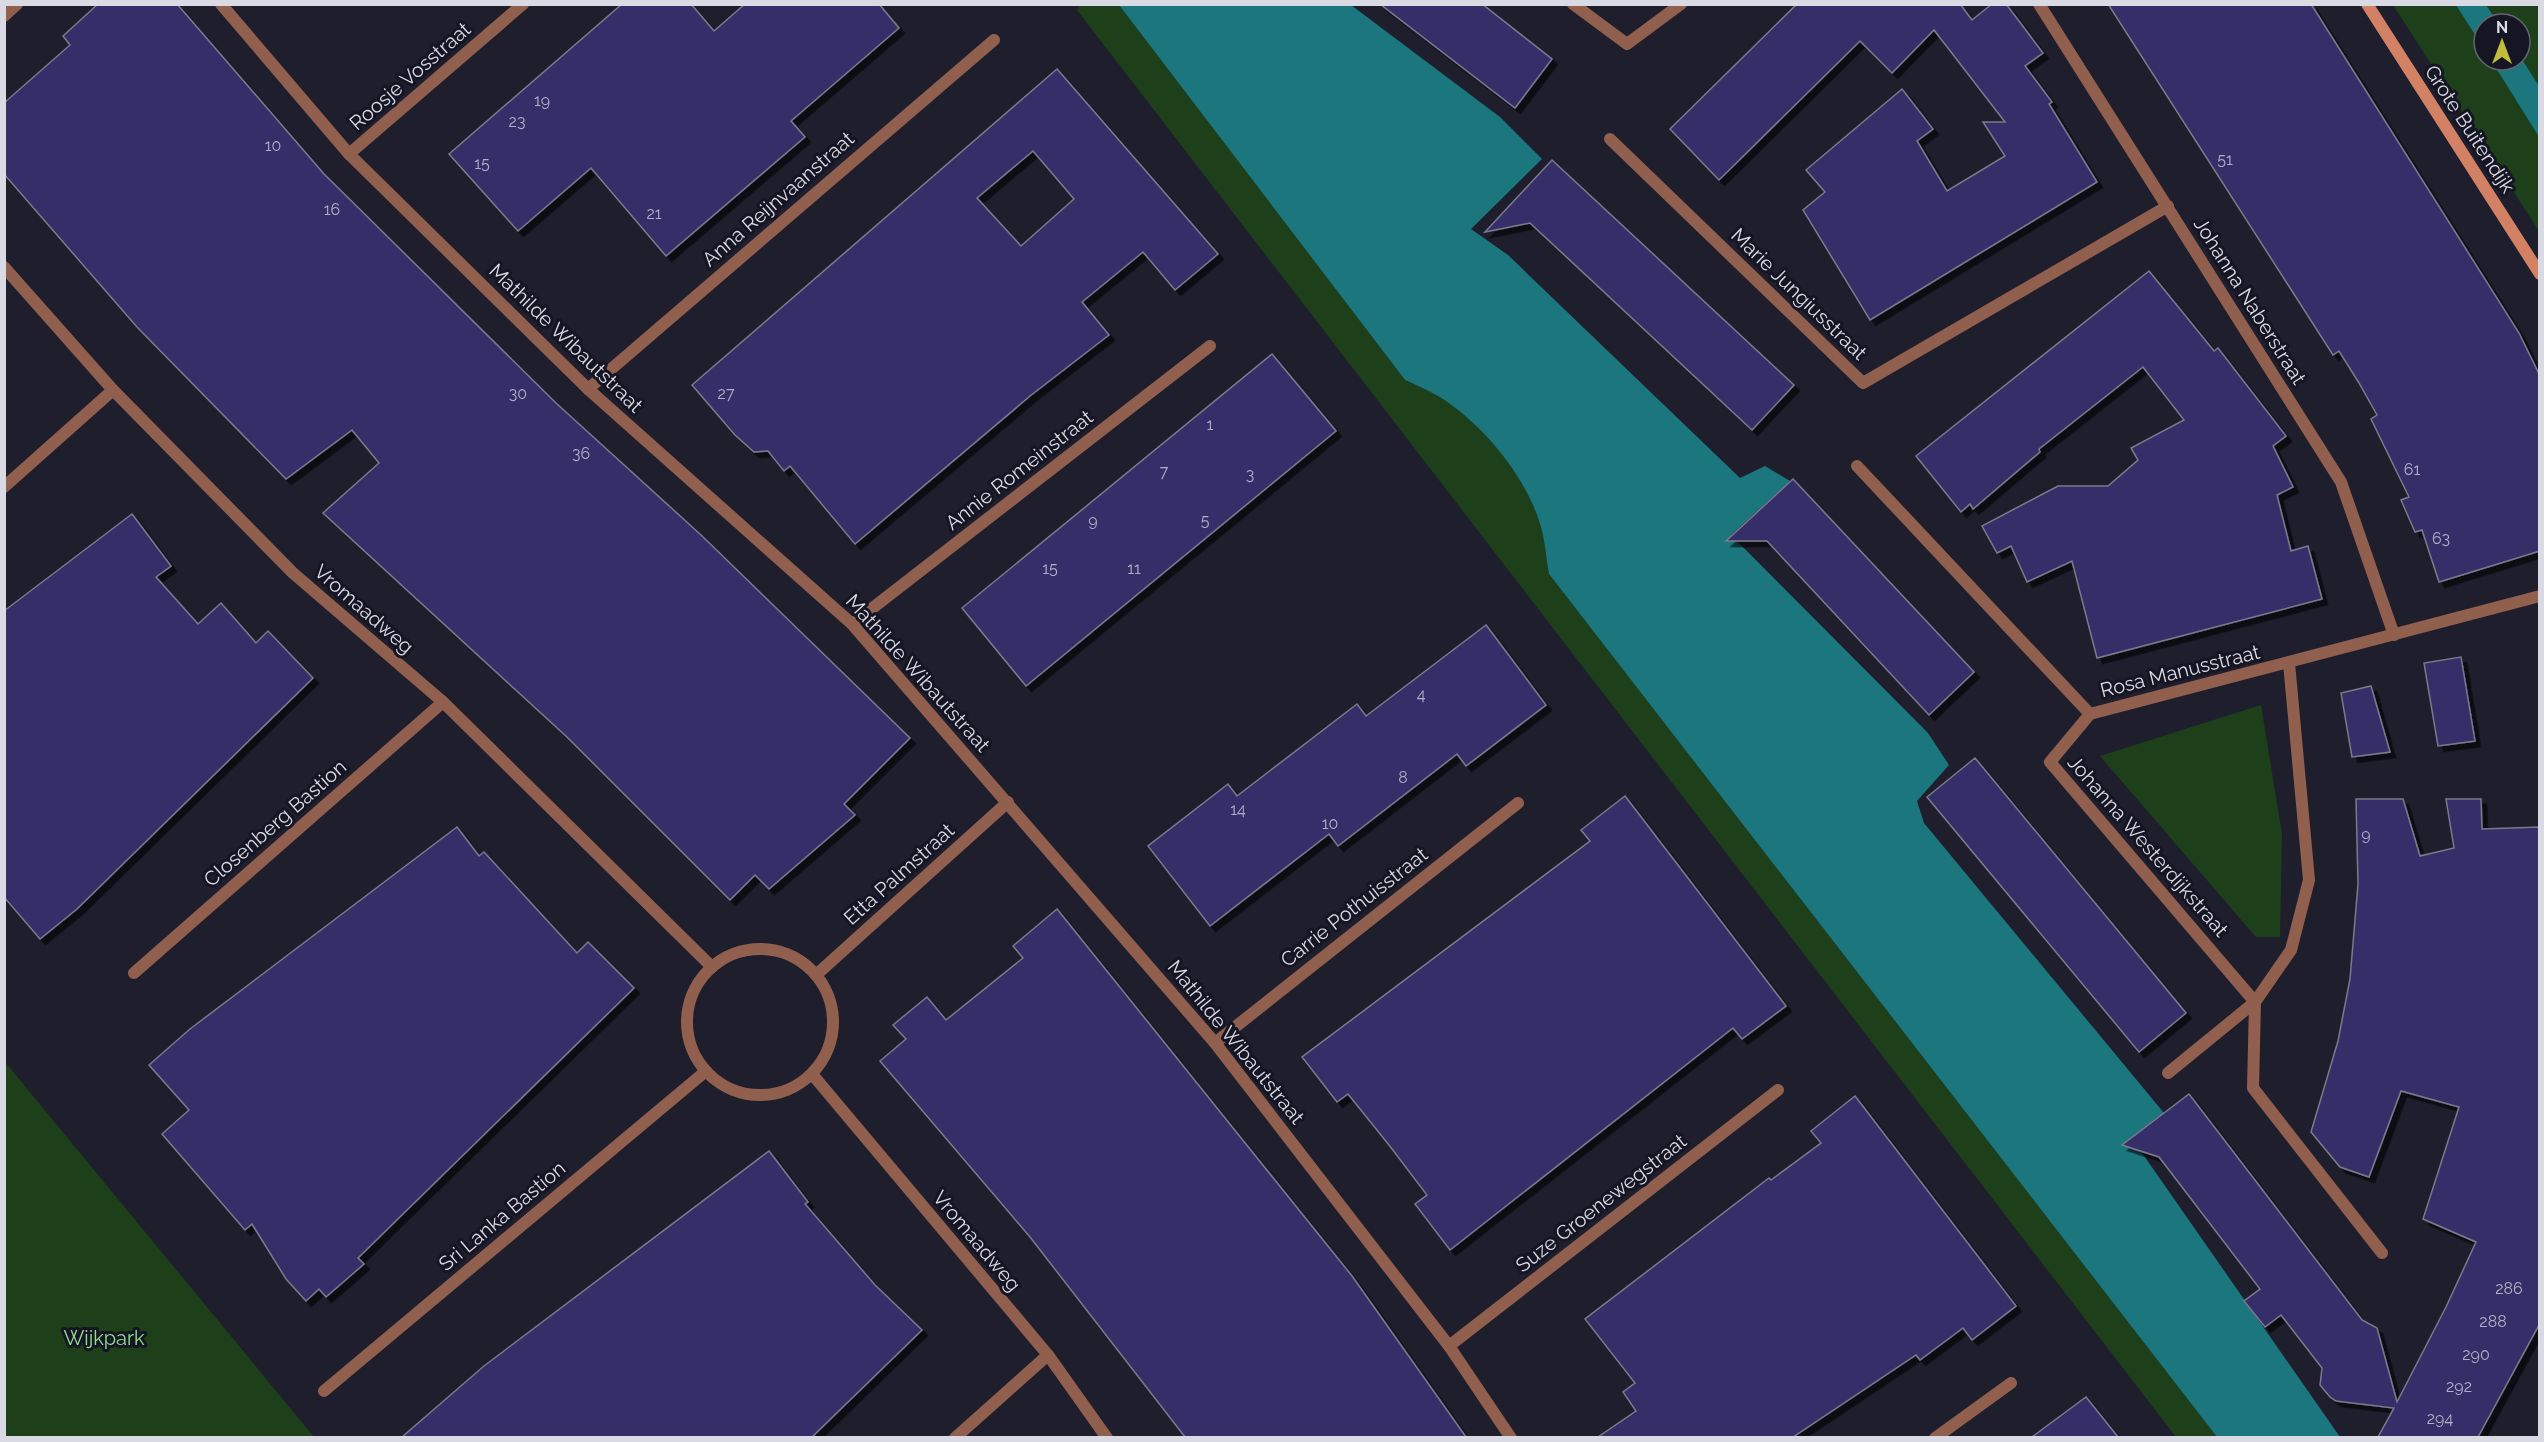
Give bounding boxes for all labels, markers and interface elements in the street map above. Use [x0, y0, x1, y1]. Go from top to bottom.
north arrow [2472, 12, 2532, 72]
street label: Roosje Vosstraat [345, 17, 476, 135]
text: N [2496, 18, 2508, 37]
street label: Grote Buitendijk [2420, 61, 2520, 198]
house number: 19 [534, 91, 550, 110]
house number: 23 [509, 112, 525, 131]
street label: Anna Reijnvaanstraat [697, 126, 859, 271]
house number: 10 [265, 136, 281, 155]
house number: 51 [2217, 150, 2233, 169]
house number: 15 [474, 154, 490, 173]
house number: 16 [324, 200, 340, 219]
house number: 21 [646, 204, 662, 223]
street label: Johanna Naberstraat [2189, 213, 2311, 389]
street label: Marie Jungiusstraat [1726, 223, 1872, 365]
street label: Mathilde Wibautstraat [484, 259, 648, 418]
house number: 30 [509, 384, 527, 403]
house number: 27 [718, 384, 735, 403]
street label: Annie Romeinstraat [940, 405, 1098, 535]
house number: 1 [1207, 415, 1214, 434]
house number: 36 [572, 444, 590, 463]
house number: 61 [2404, 460, 2420, 479]
house number: 7 [1160, 462, 1169, 481]
house number: 3 [1246, 465, 1254, 484]
house number: 9 [1088, 511, 1098, 530]
house number: 5 [1201, 511, 1210, 530]
house number: 63 [2432, 529, 2450, 548]
street label: Vromaadweg [309, 559, 419, 659]
house number: 15 [1042, 559, 1058, 578]
house number: 11 [1127, 559, 1141, 578]
street label: Mathilde Wibautstraat [841, 589, 995, 757]
street label: Rosa Manusstraat [2098, 639, 2263, 702]
house number: 4 [1417, 685, 1426, 704]
street label: Johanna Westerdijkstraat [2063, 751, 2233, 942]
street label: Closenberg Bastion [199, 755, 351, 891]
house number: 8 [1398, 768, 1408, 787]
house number: 14 [1230, 800, 1246, 819]
house number: 10 [1322, 814, 1338, 833]
street label: Etta Palmstraat [839, 818, 959, 930]
house number: 9 [2361, 825, 2371, 844]
street label: Carrie Pothuisstraat [1276, 842, 1432, 972]
street label: Mathilde Wibautstraat [1163, 955, 1310, 1129]
street label: Suze Groenewegstraat [1511, 1129, 1691, 1277]
street label: Sri Lanka Bastion [434, 1156, 570, 1276]
street label: Vromaadweg [928, 1186, 1026, 1296]
house number: 286 [2495, 1279, 2523, 1298]
house number: 288 [2479, 1312, 2507, 1331]
park label: Wijkpark [63, 1326, 145, 1350]
house number: 290 [2462, 1345, 2490, 1364]
house number: 292 [2446, 1377, 2472, 1396]
house number: 294 [2427, 1409, 2453, 1428]

